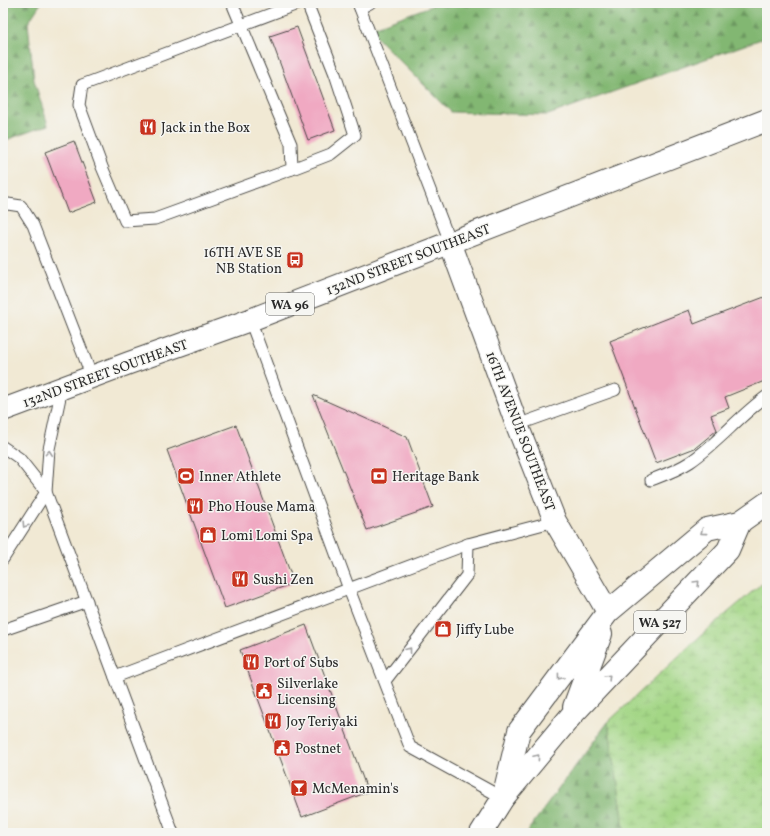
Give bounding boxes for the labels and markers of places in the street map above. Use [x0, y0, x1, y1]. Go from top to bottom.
restaurant icon: Jack in the Box [138, 117, 158, 137]
place label: Jack in the Box [161, 119, 250, 138]
place label: 16TH AVE SE NB Station [204, 244, 282, 279]
bus stop icon: 16TH AVE SE NB Station [285, 250, 305, 270]
sports icon: Inner Athlete [176, 466, 196, 486]
bank icon: Heritage Bank [369, 466, 389, 486]
place label: Inner Athlete [199, 468, 281, 487]
place label: Heritage Bank [392, 468, 480, 487]
restaurant icon: Pho House Mama [185, 496, 205, 516]
place label: Pho House Mama [208, 498, 315, 517]
shop icon: Lomi Lomi Spa [198, 525, 218, 545]
place label: Lomi Lomi Spa [221, 527, 313, 546]
restaurant icon: Sushi Zen [230, 569, 250, 589]
place label: Sushi Zen [253, 571, 314, 590]
shop icon: Jiffy Lube [433, 619, 453, 639]
place label: Jiffy Lube [456, 621, 514, 640]
restaurant icon: Port of Subs [241, 652, 261, 672]
place label: Port of Subs [264, 654, 339, 673]
place label: Silverlake Licensing [277, 675, 338, 710]
public building icon: Silverlake Licensing [254, 681, 274, 701]
restaurant icon: Joy Teriyaki [263, 711, 283, 731]
place label: Joy Teriyaki [286, 713, 358, 732]
public building icon: Postnet [272, 738, 292, 758]
place label: Postnet [295, 740, 341, 759]
bar icon: McMenamin's [289, 778, 309, 798]
place label: McMenamin's [312, 780, 399, 799]

